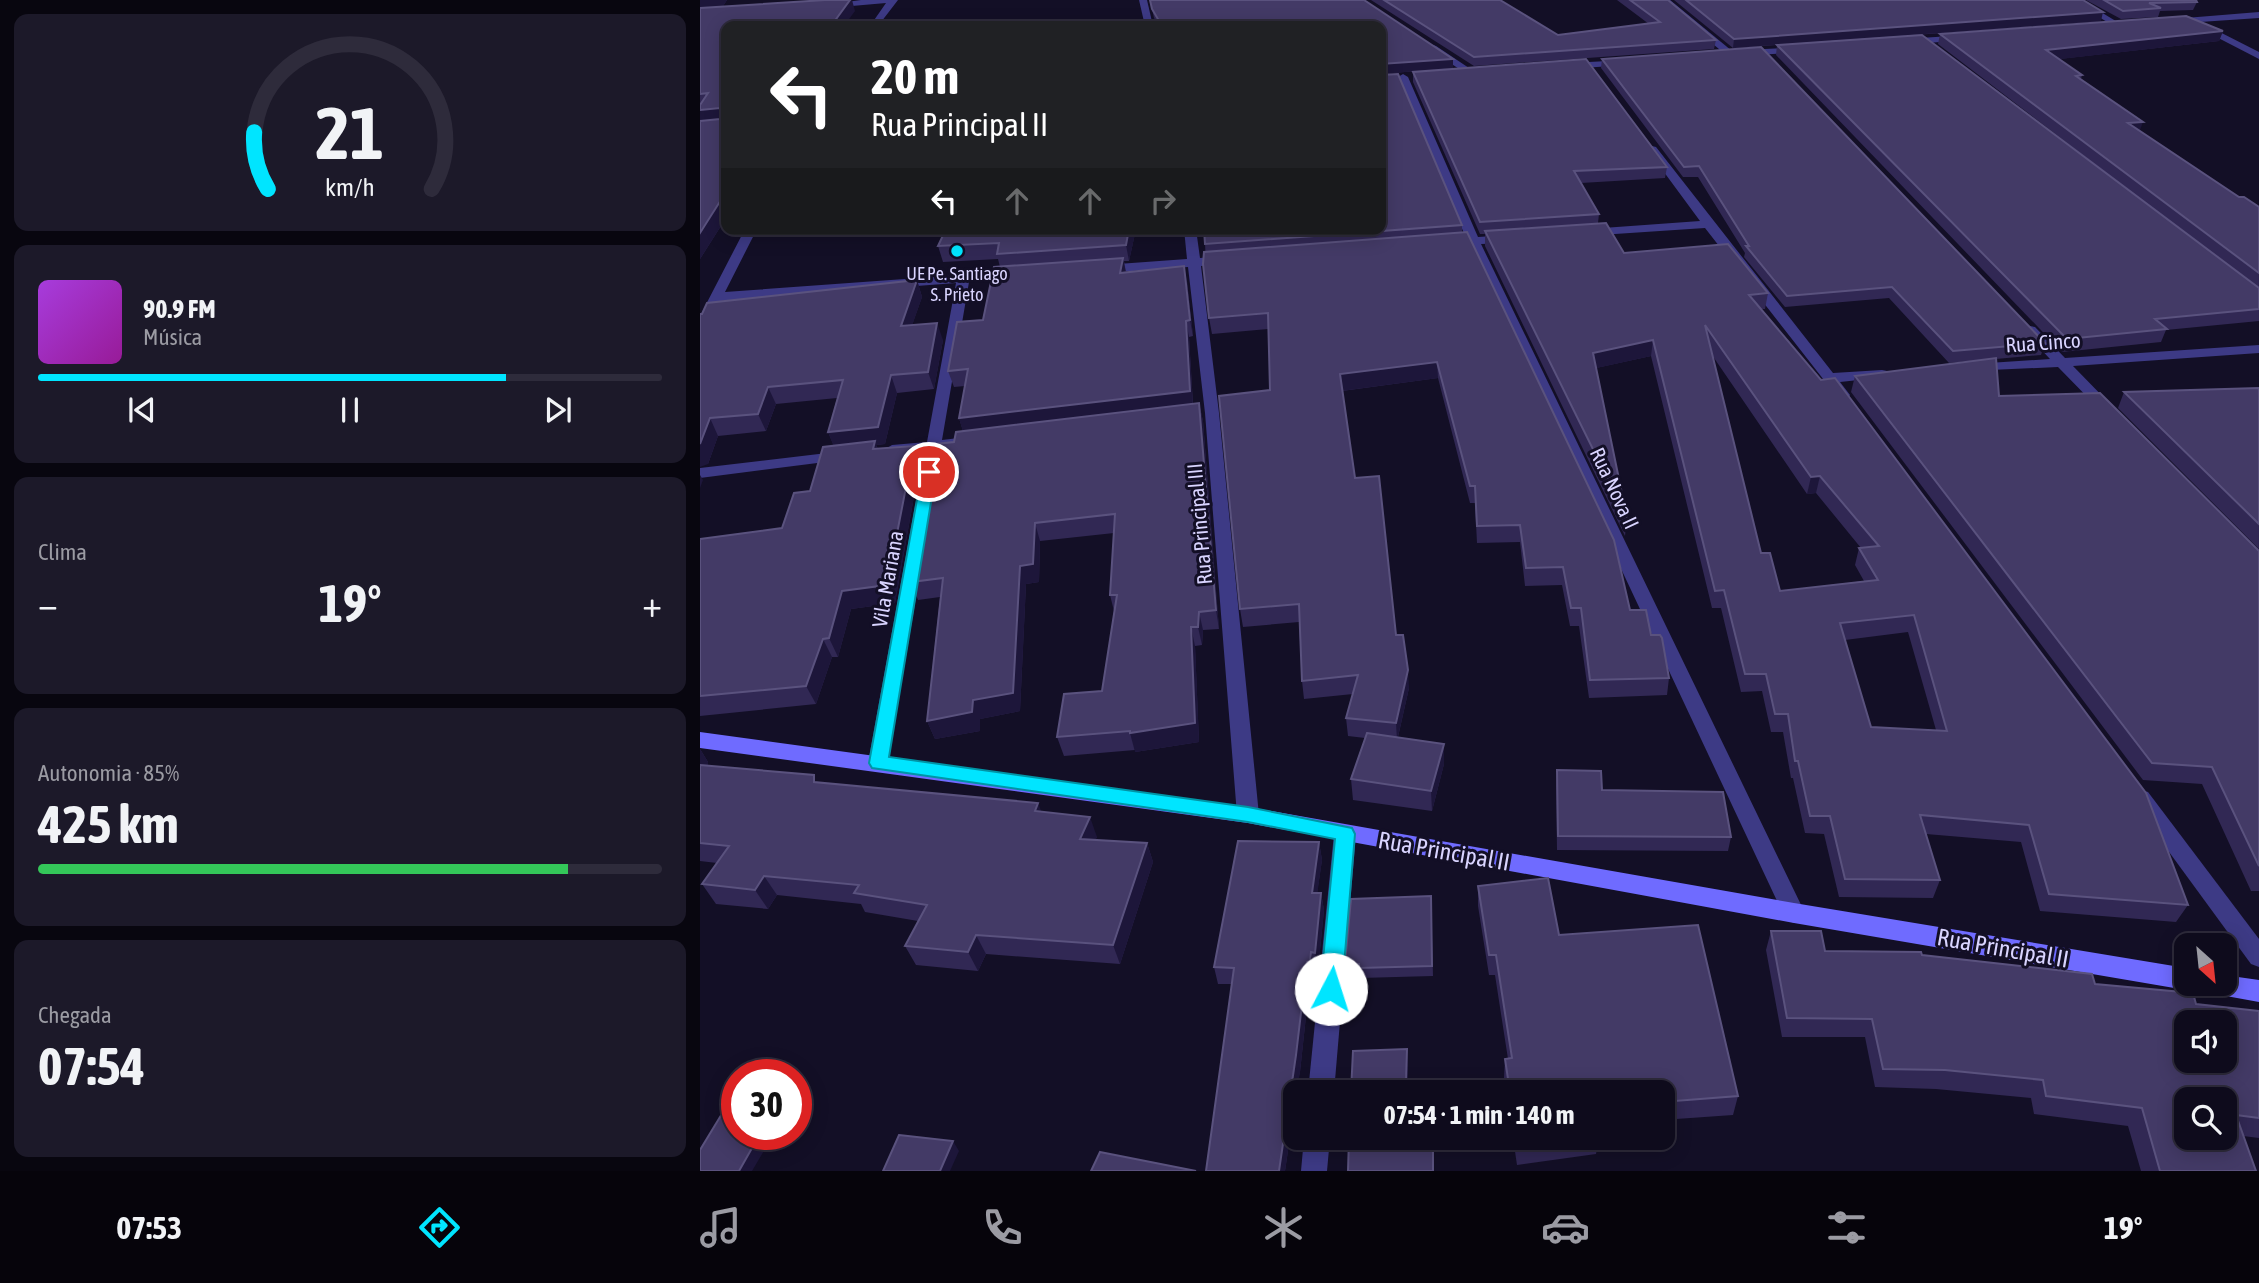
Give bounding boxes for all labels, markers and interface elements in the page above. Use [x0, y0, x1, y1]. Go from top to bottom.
text: 20 m [871, 48, 959, 104]
icon: left [756, 49, 847, 140]
text: 21 [316, 91, 384, 174]
text: Rua Principal II [871, 106, 1048, 143]
text: km/h [325, 173, 375, 201]
icon: left [925, 182, 963, 220]
icon: ahead [998, 182, 1036, 220]
icon: ahead [1071, 182, 1109, 220]
icon: right [1144, 182, 1182, 220]
marker: UE Pe. Santiago S. Prieto [949, 243, 965, 259]
place label: UE Pe. Santiago S. Prieto [906, 263, 1008, 305]
text: 90.9 FM [143, 294, 216, 324]
text: Música [143, 324, 202, 350]
street label: Rua Cinco [2005, 327, 2081, 357]
icon: previous [123, 391, 161, 429]
icon: pause [331, 391, 369, 429]
icon: next [539, 391, 577, 429]
pin [899, 442, 959, 502]
street label: Rua Nova II [1586, 443, 1644, 533]
icon: arrive [910, 453, 948, 491]
street label: Rua Principal III [1182, 462, 1216, 586]
street label: Vila Mariana [867, 529, 907, 629]
text: Clima [38, 539, 87, 565]
text: 19° [318, 573, 382, 633]
text: − [38, 582, 58, 625]
text: + [642, 582, 662, 625]
text: Autonomia · 85% [38, 760, 179, 786]
text: 425 km [38, 794, 179, 854]
street label: Rua Principal II [1376, 826, 1512, 876]
street label: Rua Principal II [1935, 923, 2071, 973]
north arrow [2174, 933, 2236, 996]
map controls [2174, 933, 2237, 1150]
position arrow [1294, 952, 1368, 1026]
text: Chegada [38, 1002, 112, 1028]
button: sound [2174, 1010, 2237, 1073]
text: 07:54 [38, 1036, 145, 1096]
speed limit sign: 30 [721, 1059, 812, 1150]
button: search [2174, 1087, 2237, 1150]
text: 07:54 · 1 min · 140 m [1384, 1100, 1574, 1130]
icon: directions [415, 1203, 464, 1252]
icon: music [696, 1203, 745, 1252]
icon: phone [978, 1203, 1027, 1252]
icon: climate [1259, 1203, 1308, 1252]
icon: car [1541, 1203, 1590, 1252]
icon: filters [1822, 1203, 1871, 1252]
text: 07:53 [116, 1209, 182, 1246]
text: 19° [2104, 1209, 2143, 1246]

